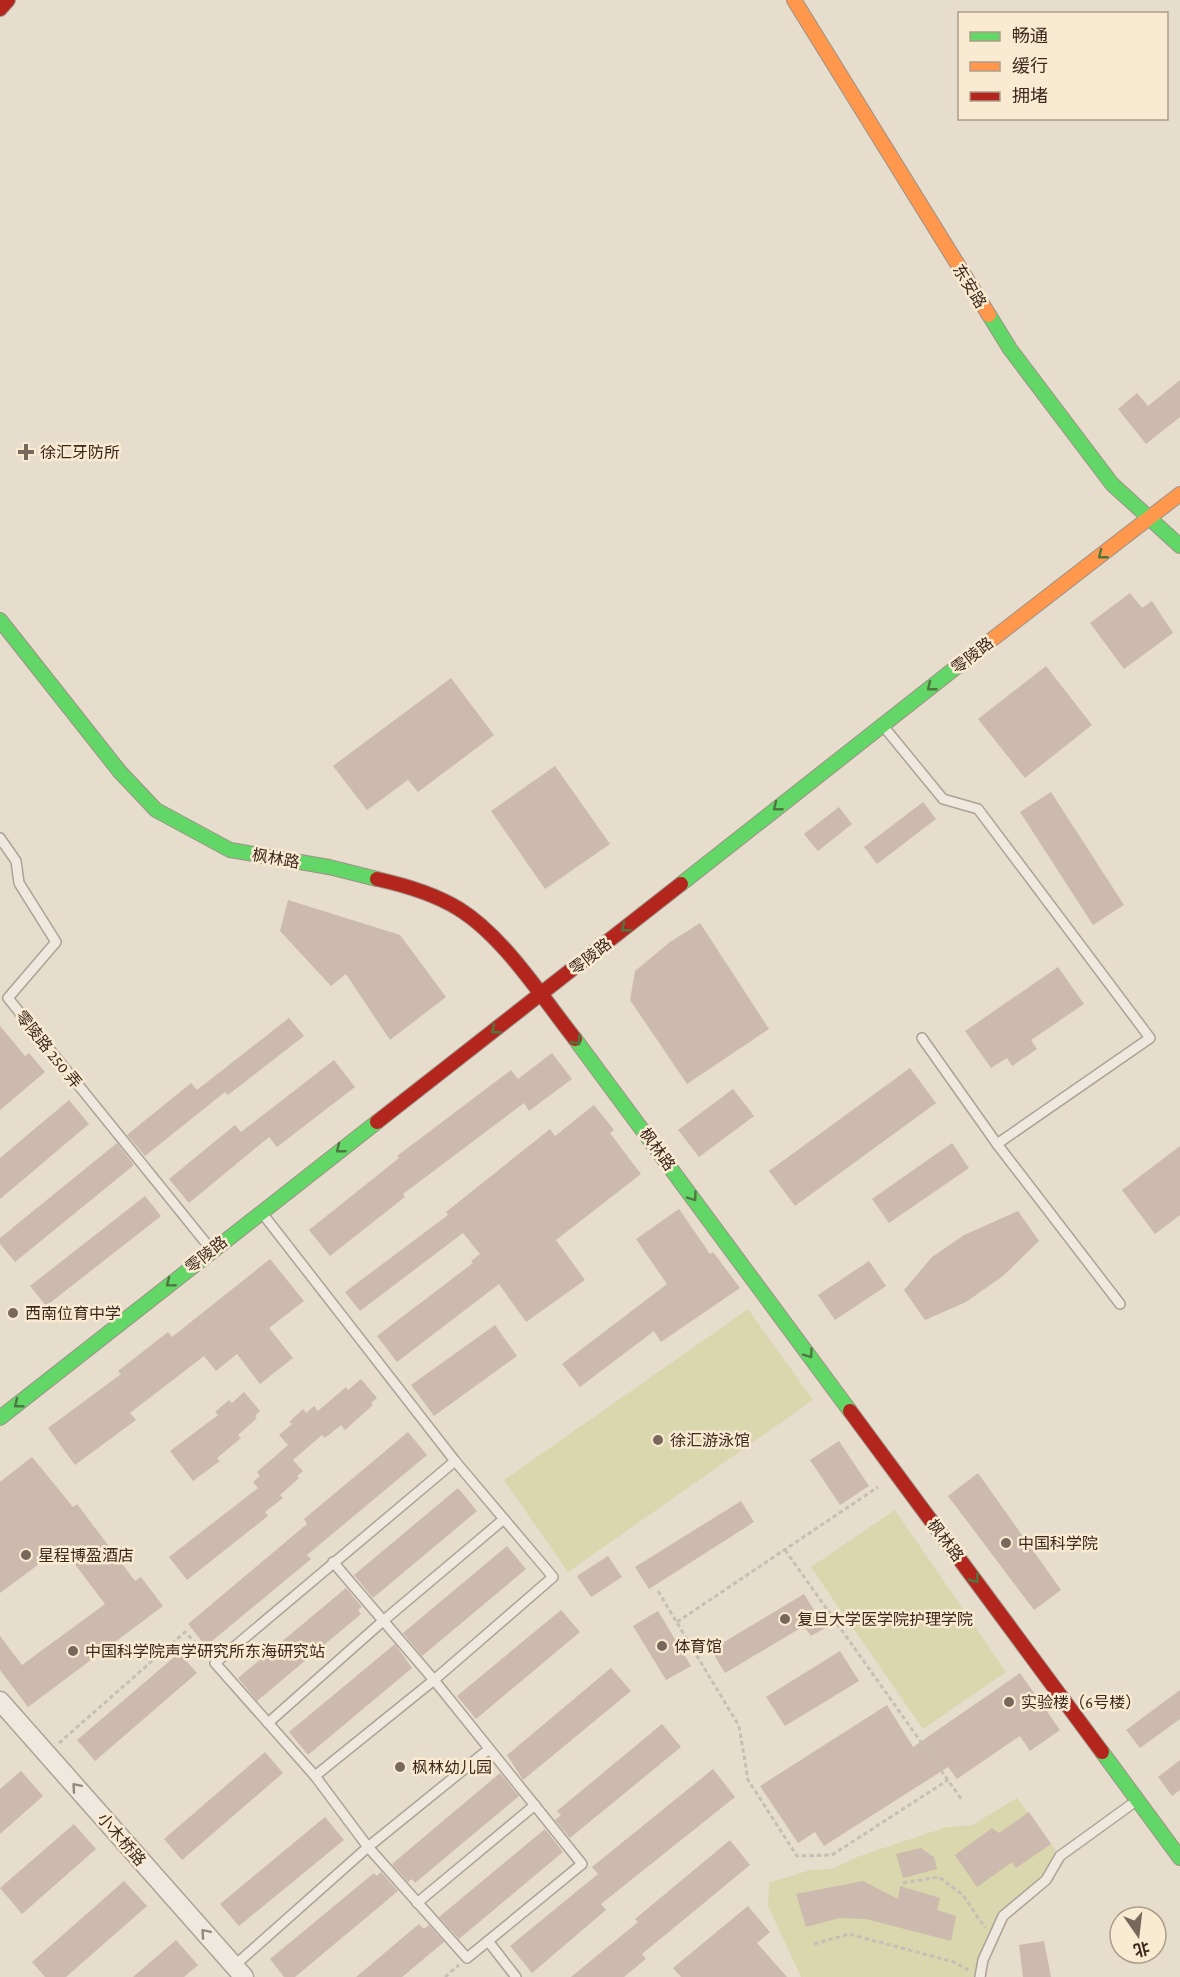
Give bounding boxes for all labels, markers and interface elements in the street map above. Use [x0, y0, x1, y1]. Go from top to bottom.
legend [958, 12, 1168, 120]
text: 畅通 [1012, 26, 1048, 46]
text: 缓行 [1012, 56, 1048, 76]
text: 拥堵 [1012, 86, 1048, 106]
street label: 东安路 [950, 261, 990, 311]
marker: 徐汇牙防所 [17, 443, 35, 461]
place label: 徐汇牙防所 [40, 444, 120, 461]
one-way arrow [1098, 548, 1109, 559]
street label: 零陵路 [948, 634, 996, 677]
one-way arrow [927, 680, 938, 691]
one-way arrow [773, 800, 784, 811]
street label: 枫林路 [251, 846, 301, 871]
one-way arrow [620, 921, 631, 932]
street label: 零陵路 [566, 935, 614, 978]
street label: 零陵路 250 弄 [12, 1007, 85, 1091]
one-way arrow [490, 1023, 501, 1034]
one-way arrow [570, 1034, 581, 1045]
street label: 枫林路 [637, 1125, 679, 1174]
one-way arrow [336, 1142, 347, 1153]
one-way arrow [686, 1191, 697, 1202]
street label: 零陵路 [182, 1233, 230, 1276]
one-way arrow [166, 1275, 177, 1286]
place label: 西南位育中学 [25, 1305, 121, 1322]
marker: 西南位育中学 [6, 1306, 20, 1320]
one-way arrow [802, 1348, 813, 1359]
one-way arrow [13, 1396, 24, 1407]
place label: 徐汇游泳馆 [670, 1432, 750, 1449]
marker: 徐汇游泳馆 [651, 1433, 665, 1447]
street label: 枫林路 [924, 1516, 967, 1565]
place label: 中国科学院 [1018, 1535, 1098, 1552]
marker: 中国科学院 [999, 1536, 1013, 1550]
place label: 星程博盈酒店 [38, 1547, 134, 1564]
marker: 星程博盈酒店 [19, 1548, 33, 1562]
one-way arrow [968, 1572, 979, 1583]
place label: 复旦大学医学院护理学院 [797, 1611, 973, 1628]
marker: 复旦大学医学院护理学院 [778, 1612, 792, 1626]
place label: 体育馆 [674, 1638, 722, 1655]
marker: 体育馆 [655, 1639, 669, 1653]
place label: 中国科学院声学研究所东海研究站 [85, 1643, 325, 1660]
marker: 中国科学院声学研究所东海研究站 [66, 1644, 80, 1658]
place label: 实验楼（6号楼） [1021, 1694, 1141, 1711]
marker: 实验楼（6号楼） [1002, 1695, 1016, 1709]
place label: 枫林幼儿园 [412, 1759, 492, 1776]
marker: 枫林幼儿园 [393, 1760, 407, 1774]
one-way arrow [72, 1783, 83, 1794]
street label: 小木桥路 [94, 1810, 149, 1869]
north arrow [1108, 1905, 1168, 1965]
one-way arrow [201, 1929, 212, 1940]
text: 北 [1132, 1939, 1151, 1959]

